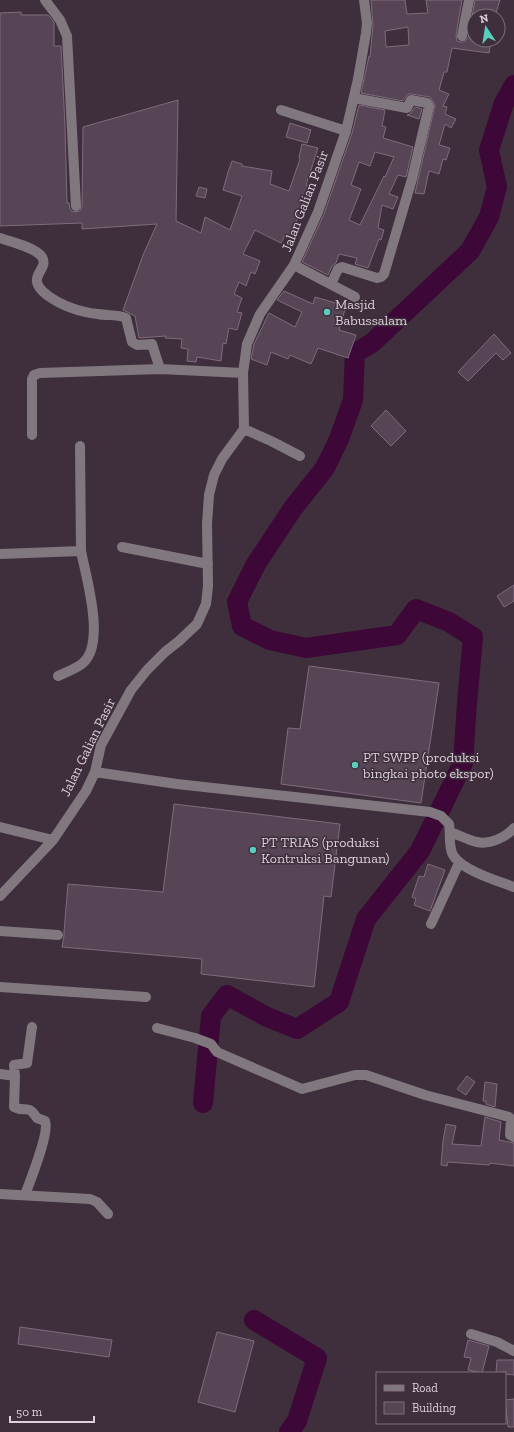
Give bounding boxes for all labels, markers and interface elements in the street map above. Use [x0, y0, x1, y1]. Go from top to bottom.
north arrow [466, 8, 506, 48]
text: N [479, 11, 490, 26]
street label: Jalan Galian Pasir [278, 148, 332, 254]
place label: Masjid Babussalam [335, 296, 407, 329]
marker: Masjid Babussalam [322, 307, 332, 317]
street label: Jalan Galian Pasir [57, 695, 119, 799]
place label: PT SWPP (produksi bingkai photo ekspor) [362, 749, 494, 782]
marker: PT SWPP (produksi bingkai photo ekspor) [350, 760, 360, 770]
place label: PT TRIAS (produksi Kontruksi Bangunan) [261, 834, 390, 867]
marker: PT TRIAS (produksi Kontruksi Bangunan) [248, 845, 258, 855]
legend [376, 1372, 506, 1424]
text: Road [412, 1381, 438, 1395]
scale bar [10, 1398, 94, 1424]
text: Building [412, 1401, 456, 1415]
text: 50 m [16, 1405, 43, 1419]

